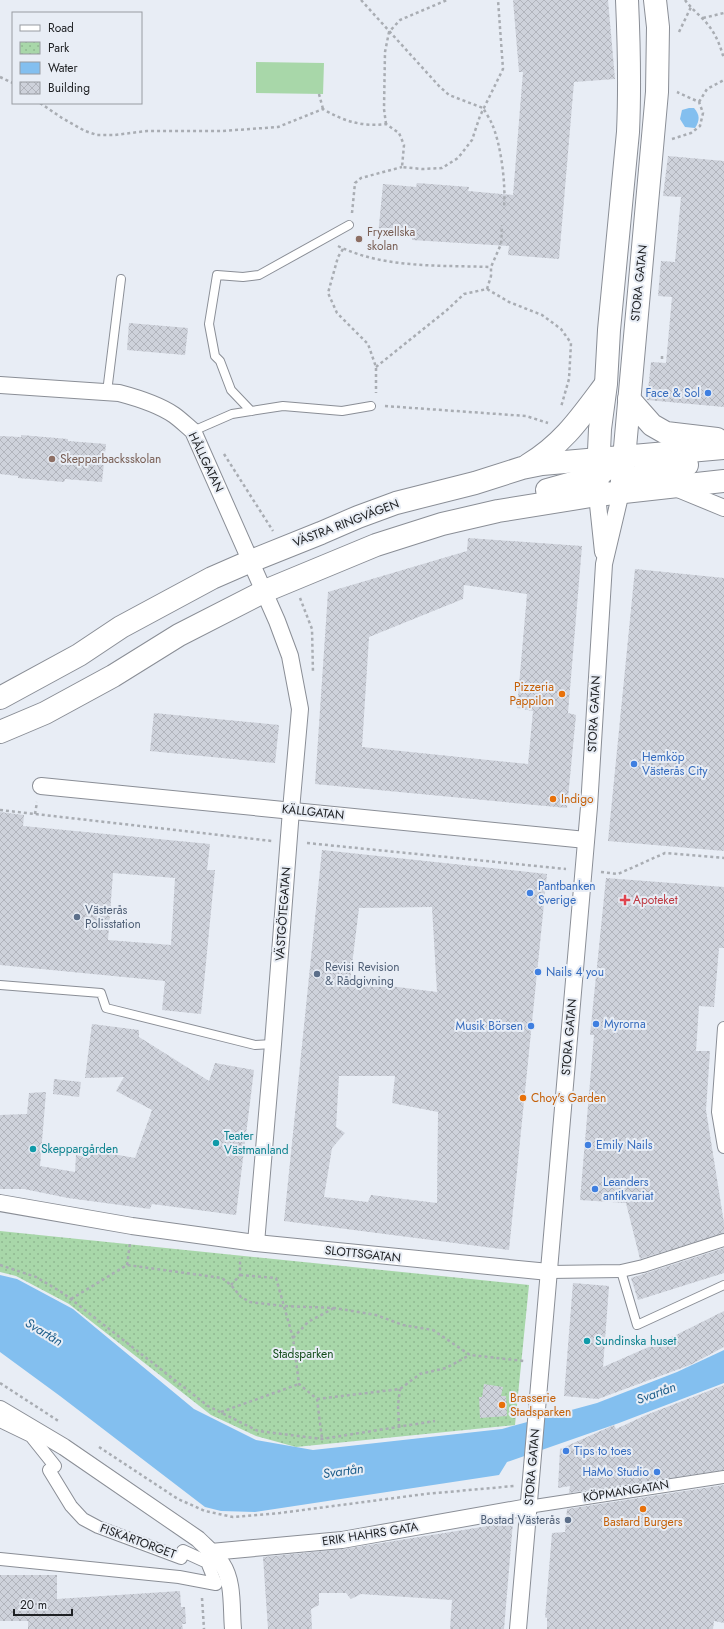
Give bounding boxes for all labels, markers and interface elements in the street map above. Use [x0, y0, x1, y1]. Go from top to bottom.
legend [12, 12, 142, 104]
text: Road [48, 19, 74, 37]
text: Park [48, 39, 70, 57]
text: Water [48, 59, 79, 77]
text: Building [48, 79, 90, 97]
place label: Fryxellska skolan [367, 223, 416, 255]
marker: Fryxellska skolan [354, 234, 364, 244]
street label: STORA GATAN [626, 244, 652, 322]
place label: Face & Sol [645, 384, 700, 402]
marker: Face & Sol [703, 388, 713, 398]
street label: HÅLLGATAN [184, 429, 228, 495]
place label: Skepparbacksskolan [60, 450, 161, 468]
marker: Skepparbacksskolan [47, 454, 57, 464]
street label: VÄSTRA RINGVÄGEN [290, 494, 402, 552]
street label: STORA GATAN [583, 675, 605, 753]
place label: Pizzeria Pappilon [510, 678, 554, 710]
marker: Pizzeria Pappilon [557, 689, 567, 699]
place label: Hemköp Västerås City [642, 748, 708, 780]
marker: Hemköp Västerås City [629, 759, 639, 769]
place label: Indigo [561, 790, 594, 808]
marker: Indigo [548, 794, 558, 804]
street label: KÄLLGATAN [281, 800, 345, 824]
street label: VÄSTGÖTEGATAN [271, 866, 295, 962]
place label: Pantbanken Sverige [538, 877, 596, 909]
marker: Pantbanken Sverige [525, 888, 535, 898]
place label: Apoteket [633, 891, 678, 909]
marker: Apoteket [620, 895, 630, 905]
place label: Västerås Polisstation [85, 901, 141, 933]
marker: Västerås Polisstation [72, 912, 82, 922]
place label: Revisi Revision & Rådgivning [325, 958, 400, 990]
place label: Nails 4 you [546, 963, 604, 981]
marker: Nails 4 you [533, 967, 543, 977]
marker: Revisi Revision & Rådgivning [312, 969, 322, 979]
street label: STORA GATAN [557, 998, 581, 1076]
place label: Myrorna [604, 1015, 646, 1033]
place label: Musik Börsen [455, 1017, 523, 1035]
marker: Myrorna [591, 1019, 601, 1029]
marker: Musik Börsen [526, 1021, 536, 1031]
place label: Choy's Garden [531, 1089, 606, 1107]
marker: Choy's Garden [518, 1093, 528, 1103]
place label: Teater Västmanland [224, 1127, 289, 1159]
place label: Emily Nails [596, 1136, 653, 1154]
marker: Teater Västmanland [211, 1138, 221, 1148]
place label: Skeppargården [41, 1140, 118, 1158]
marker: Emily Nails [583, 1140, 593, 1150]
marker: Skeppargården [28, 1144, 38, 1154]
place label: Leanders antikvariat [603, 1173, 654, 1205]
marker: Leanders antikvariat [590, 1184, 600, 1194]
street label: SLOTTSGATAN [324, 1241, 402, 1267]
water label: Svartån [22, 1313, 67, 1351]
place label: Sundinska huset [595, 1332, 677, 1350]
marker: Sundinska huset [582, 1336, 592, 1346]
park label: Stadsparken [272, 1345, 334, 1363]
water label: Svartån [634, 1377, 679, 1409]
place label: Brasserie Stadsparken [510, 1389, 571, 1421]
marker: Brasserie Stadsparken [497, 1400, 507, 1410]
street label: STORA GATAN [520, 1428, 544, 1506]
place label: Tips to toes [574, 1442, 632, 1460]
marker: Tips to toes [561, 1446, 571, 1456]
water label: Svartån [321, 1459, 365, 1483]
place label: HaMo Studio [583, 1463, 649, 1481]
marker: HaMo Studio [652, 1467, 662, 1477]
street label: KÖPMANGATAN [582, 1475, 670, 1507]
marker: Bastard Burgers [638, 1504, 648, 1514]
place label: Bostad Västerås [480, 1511, 560, 1529]
place label: Bastard Burgers [603, 1513, 683, 1531]
marker: Bostad Västerås [563, 1515, 573, 1525]
street label: ERIK HAHRS GATA [321, 1518, 419, 1550]
street label: FISKARTORGET [98, 1519, 179, 1563]
scale bar [14, 1591, 72, 1617]
text: 20 m [20, 1596, 47, 1614]

